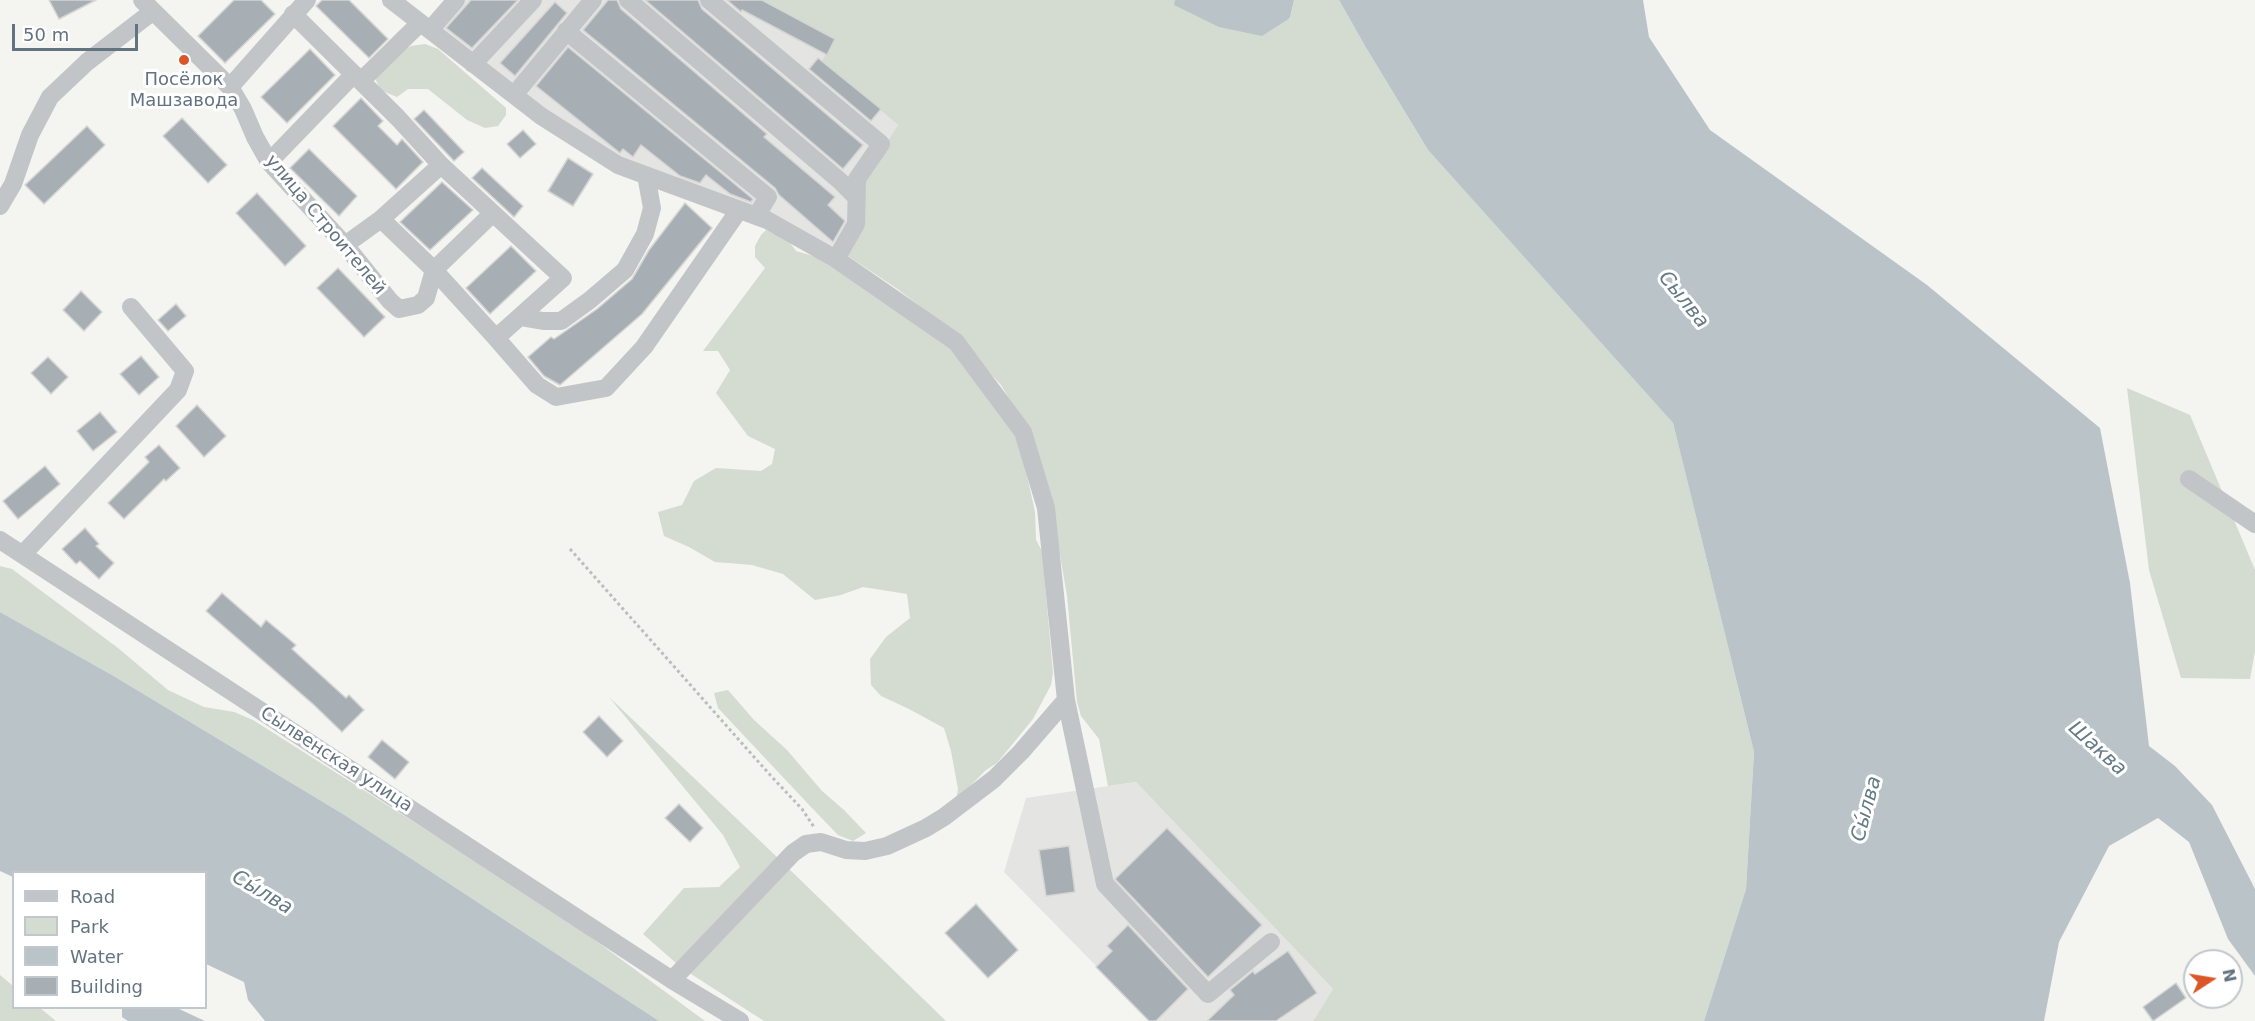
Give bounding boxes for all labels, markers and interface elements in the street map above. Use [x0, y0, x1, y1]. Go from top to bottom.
scale bar [15, 12, 141, 50]
text: 50 m [23, 24, 69, 45]
marker: Посёлок Машзавода [177, 53, 191, 67]
place label: Посёлок Машзавода [130, 69, 238, 112]
street label: улица Строителей [260, 151, 390, 299]
water label: Сылва [1653, 267, 1713, 333]
street label: Сылвенская улица [256, 703, 416, 817]
water label: Шаква [2063, 717, 2131, 781]
water label: Сы́лва [1847, 774, 1887, 844]
water label: Сы́лва [227, 866, 297, 920]
legend [12, 871, 207, 1009]
text: Road [70, 886, 115, 907]
text: Park [70, 916, 109, 937]
text: Water [70, 946, 123, 967]
north arrow [2183, 949, 2243, 1009]
text: N [2218, 967, 2240, 984]
text: Building [70, 976, 143, 997]

